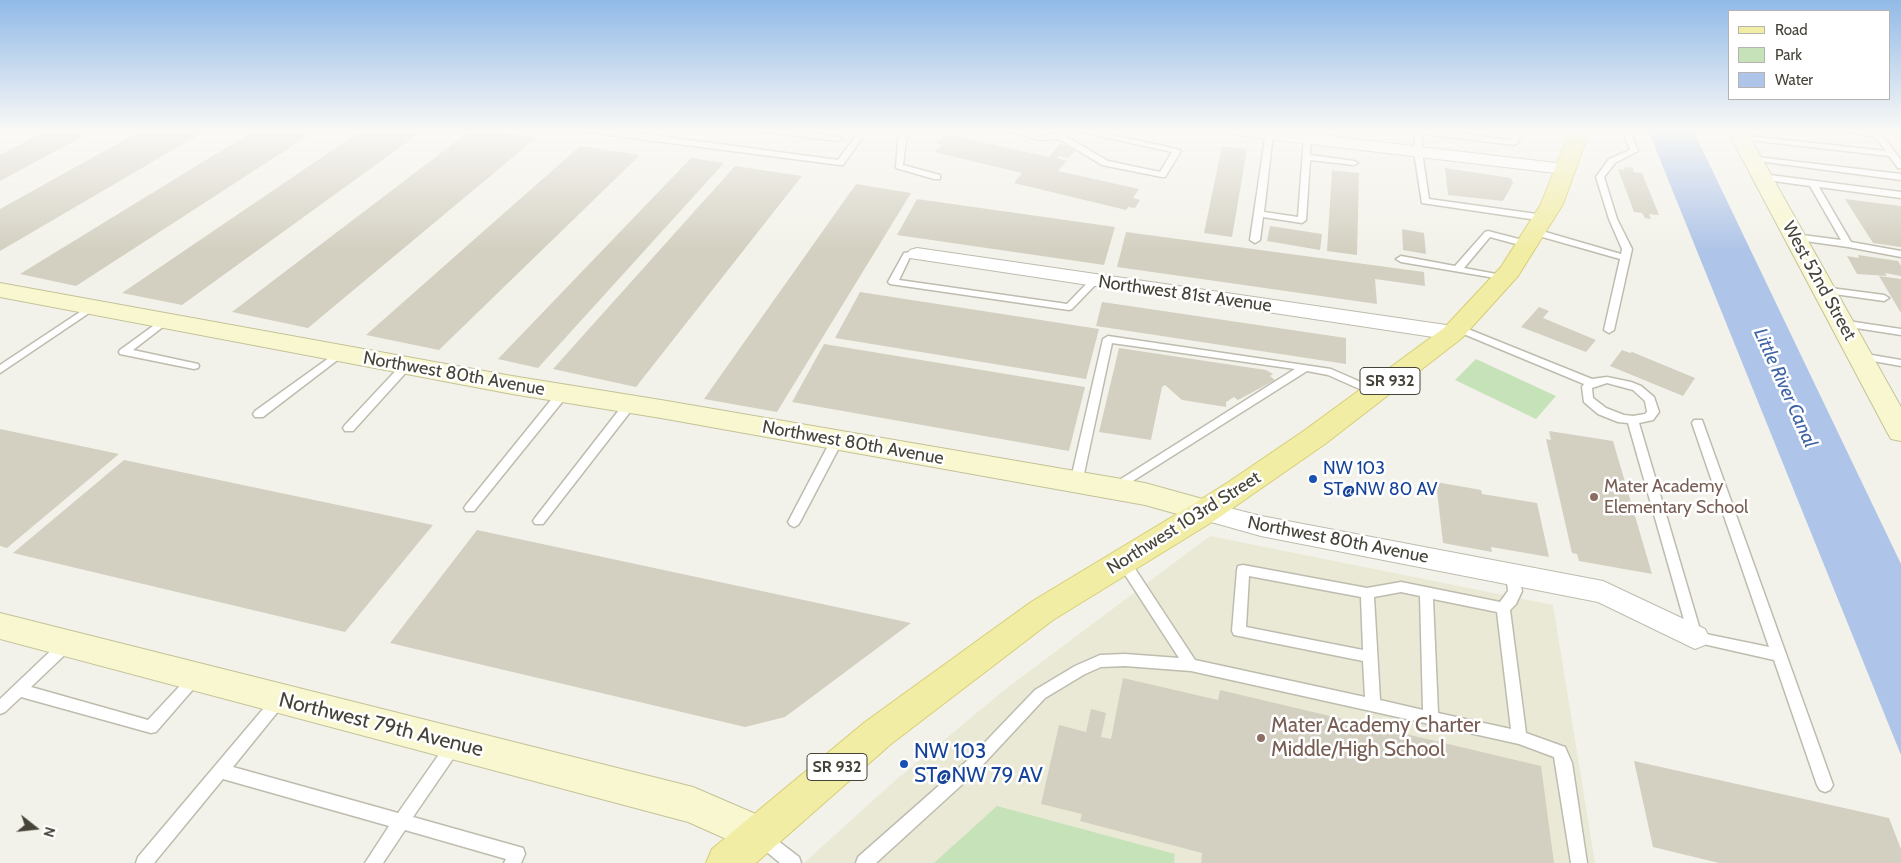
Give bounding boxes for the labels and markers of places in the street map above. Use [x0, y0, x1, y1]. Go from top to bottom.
place label: NW 103 ST@NW 80 AV [1323, 458, 1438, 500]
marker: NW 103 ST@NW 80 AV [1307, 473, 1319, 485]
place label: Mater Academy Elementary School [1604, 476, 1748, 518]
marker: Mater Academy Elementary School [1588, 491, 1600, 503]
place label: Mater Academy Charter Middle/High School [1271, 713, 1480, 763]
marker: Mater Academy Charter Middle/High School [1255, 732, 1267, 744]
place label: NW 103 ST@NW 79 AV [914, 739, 1043, 789]
marker: NW 103 ST@NW 79 AV [898, 758, 910, 770]

